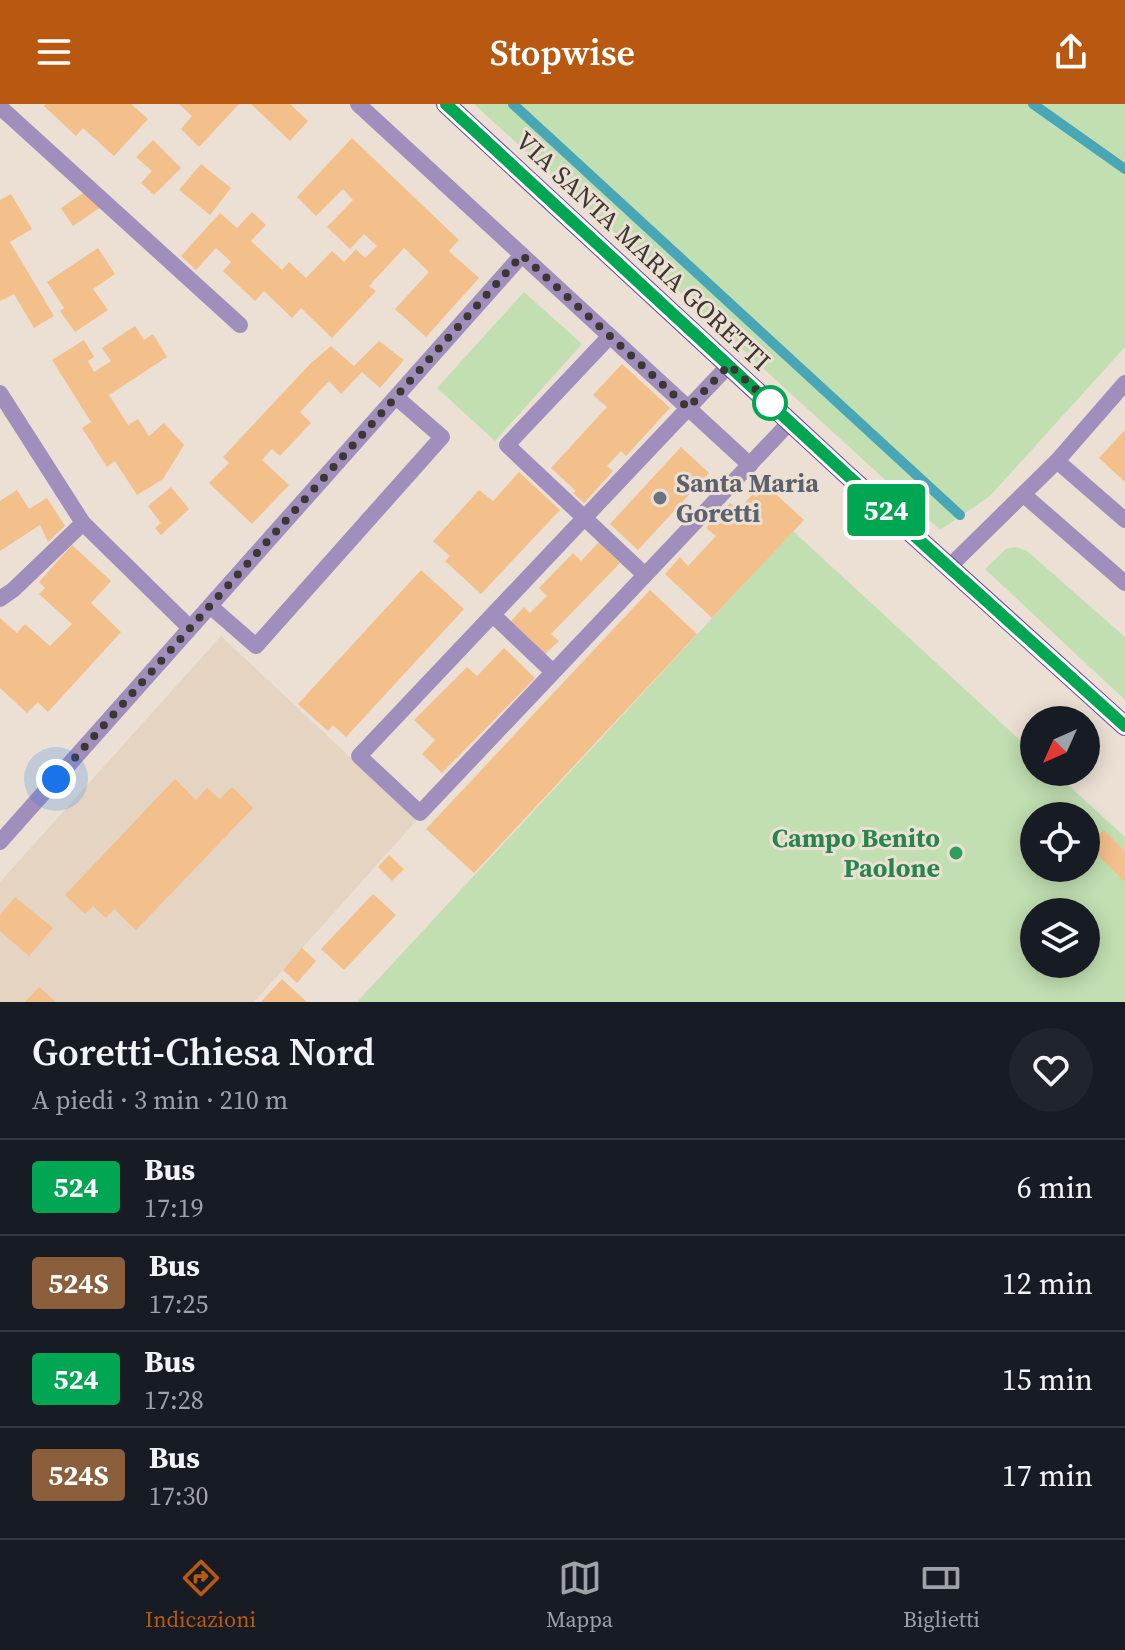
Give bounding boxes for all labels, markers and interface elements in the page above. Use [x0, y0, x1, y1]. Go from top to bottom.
text: Stopwise [490, 28, 635, 77]
icon: menu [32, 30, 76, 74]
icon: share [1049, 30, 1093, 74]
street label: VIA SANTA MARIA GORETTI [508, 123, 778, 379]
unlabelled marker [753, 386, 787, 420]
place label: Santa Maria Goretti [676, 465, 819, 531]
line badge: 524 [840, 484, 932, 536]
marker: Santa Maria Goretti [651, 489, 669, 507]
text: 524 [863, 491, 909, 529]
north arrow [1020, 706, 1100, 786]
map controls [1020, 706, 1100, 978]
your location [36, 759, 76, 799]
button: locate [1020, 802, 1100, 882]
place label: Campo Benito Paolone [772, 820, 940, 886]
marker: Campo Benito Paolone [947, 844, 965, 862]
button: layers [1020, 898, 1100, 978]
text: Goretti-Chiesa Nord [32, 1026, 375, 1078]
button: heart [1009, 1028, 1093, 1112]
text: A piedi · 3 min · 210 m [32, 1082, 288, 1118]
text: Bus [144, 1149, 195, 1190]
text: 6 min [1017, 1167, 1093, 1208]
text: 524 [53, 1168, 99, 1206]
text: 17:19 [144, 1190, 204, 1226]
text: Bus [149, 1245, 200, 1286]
text: 12 min [1002, 1263, 1093, 1304]
text: 524S [48, 1264, 109, 1302]
text: 17:25 [149, 1286, 209, 1322]
text: Bus [144, 1341, 195, 1382]
text: 15 min [1002, 1359, 1093, 1400]
text: 524 [53, 1360, 99, 1398]
text: 17:28 [144, 1382, 204, 1418]
text: Bus [149, 1437, 200, 1478]
text: 17 min [1002, 1455, 1093, 1496]
text: 524S [48, 1456, 109, 1494]
text: 17:30 [149, 1478, 209, 1514]
tab: Indicazioni [145, 1556, 256, 1634]
tab: Mappa [546, 1556, 613, 1634]
tab: Biglietti [903, 1556, 980, 1634]

